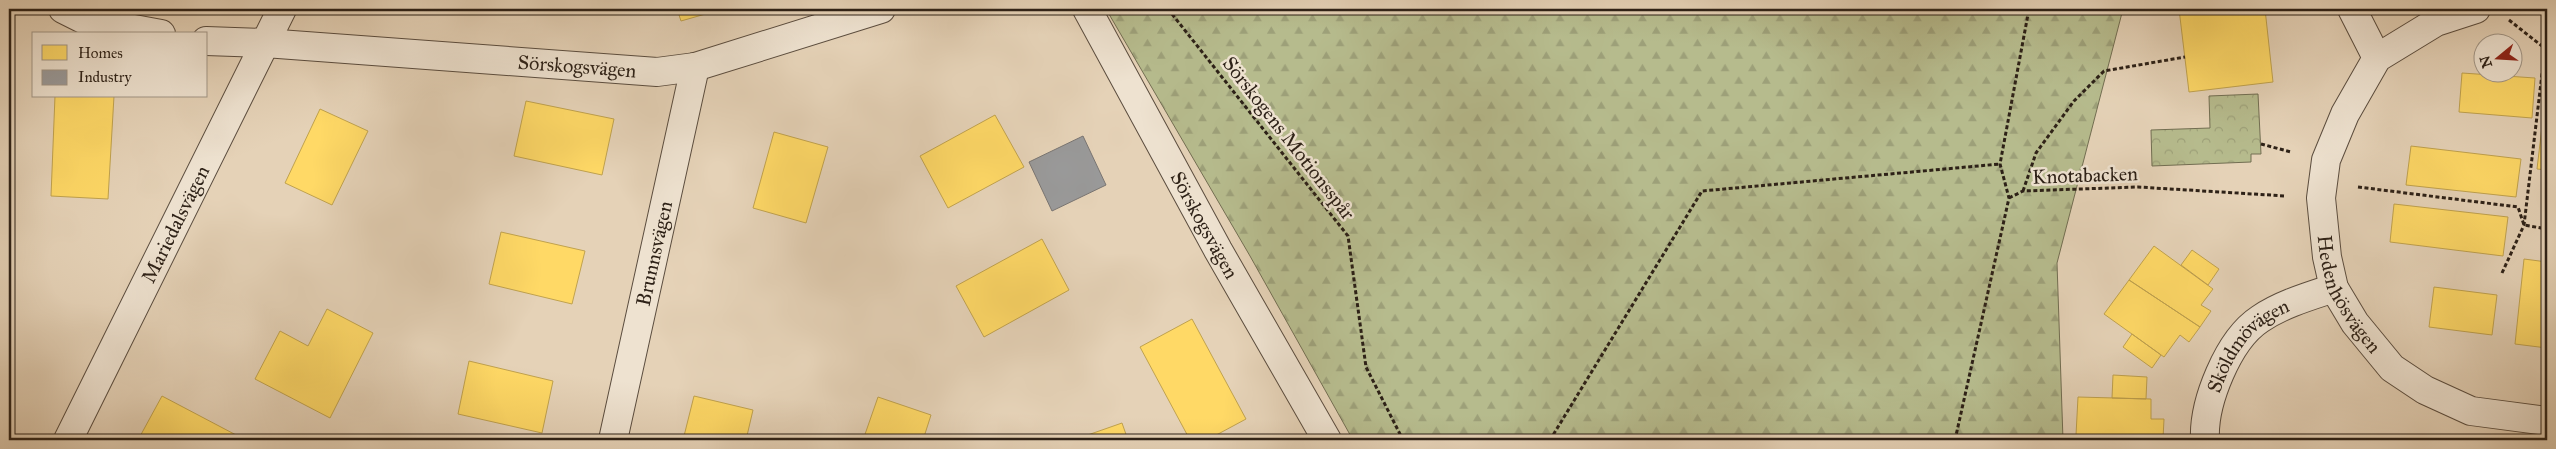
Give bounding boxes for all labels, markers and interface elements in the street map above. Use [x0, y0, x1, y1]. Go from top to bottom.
legend [32, 32, 208, 98]
north arrow [2474, 32, 2524, 82]
text: Homes [78, 44, 123, 62]
street label: Sörskogsvägen [517, 50, 637, 82]
street label: Sörskogens Motionsspår [1217, 52, 1360, 225]
text: N [2476, 53, 2496, 70]
text: Industry [78, 68, 132, 86]
street label: Mariedalsvägen [136, 161, 214, 287]
street label: Knotabacken [2032, 161, 2138, 189]
street label: Sörskogsvägen [1166, 167, 1244, 283]
street label: Brunnsvägen [631, 199, 677, 308]
street label: Hedenhösvägen [2313, 234, 2387, 358]
street label: Sköldmövägen [2201, 293, 2293, 396]

